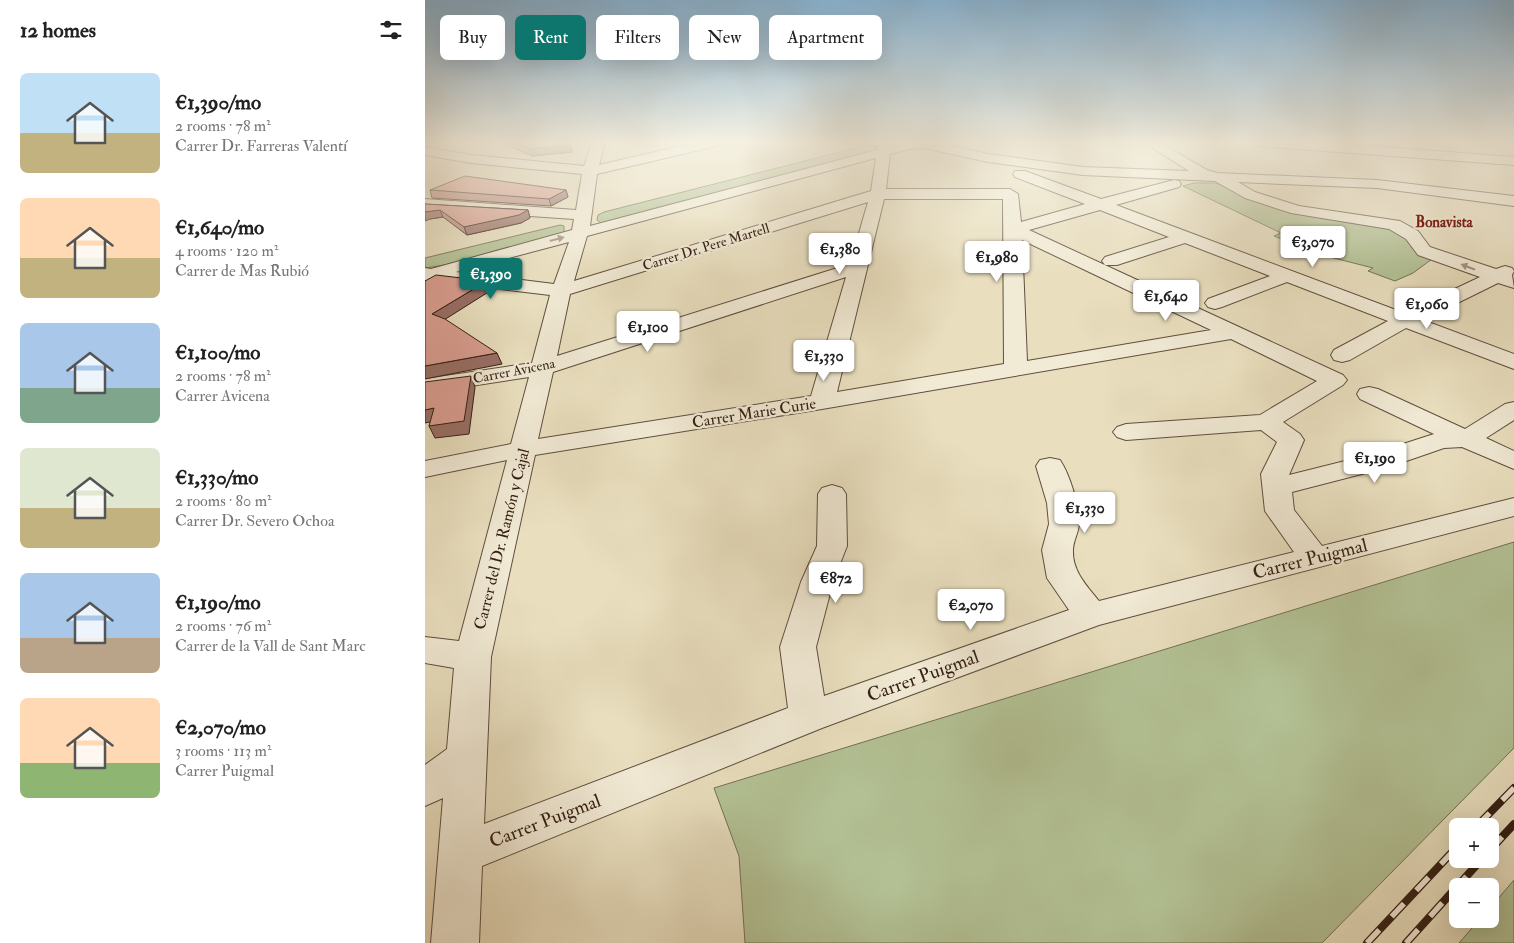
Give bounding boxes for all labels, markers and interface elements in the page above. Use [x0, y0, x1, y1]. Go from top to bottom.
chip: Buy [440, 15, 505, 60]
chip: Rent [515, 15, 586, 60]
chip: Filters [596, 15, 679, 60]
chip: New [689, 15, 759, 60]
chip: Apartment [769, 15, 882, 60]
icon: filters [377, 16, 405, 44]
text: 12 homes [20, 17, 96, 44]
text: €1,390/mo [175, 89, 261, 116]
icon: home [60, 93, 120, 153]
text: 2 rooms · 78 m² [175, 116, 271, 136]
text: Carrer Dr. Farreras Valentí [175, 136, 347, 156]
district label: Bonavista [1415, 213, 1474, 232]
text: €1,640/mo [175, 214, 264, 241]
icon: home [60, 218, 120, 278]
street label: Carrer Dr. Pere Martell [640, 219, 772, 274]
pin: €3,070 [1272, 226, 1354, 268]
pin: €1,380 [799, 232, 881, 275]
text: €3,070 [1291, 232, 1335, 252]
one-way arrow [549, 235, 564, 243]
text: €1,380 [820, 239, 860, 259]
pin: €1,980 [956, 240, 1038, 283]
text: 4 rooms · 120 m² [175, 241, 278, 261]
text: €1,980 [976, 247, 1018, 267]
pin: €1,390 [450, 258, 532, 300]
text: Carrer de Mas Rubió [175, 261, 309, 281]
one-way arrow [1460, 263, 1475, 271]
text: €1,390 [470, 264, 512, 284]
pin: €1,640 [1125, 280, 1207, 322]
text: €1,640 [1144, 286, 1188, 306]
pin: €1,060 [1386, 288, 1468, 330]
text: €1,060 [1405, 294, 1449, 314]
pin: €1,100 [607, 310, 689, 353]
text: €1,100 [628, 317, 668, 337]
text: €1,100/mo [175, 339, 260, 366]
pin: €1,330 [783, 340, 865, 382]
icon: home [60, 343, 120, 403]
text: €1,330 [804, 346, 844, 366]
street label: Carrer Avicena [472, 355, 557, 387]
text: 2 rooms · 78 m² [175, 366, 271, 386]
text: Carrer Avicena [175, 386, 270, 406]
street label: Carrer Marie Curie [691, 393, 818, 433]
pin: €1,190 [1334, 442, 1416, 484]
street label: Carrer del Dr. Ramón y Cajal [470, 446, 534, 632]
text: €1,190 [1355, 448, 1395, 468]
text: €1,330/mo [175, 464, 258, 491]
icon: home [60, 468, 120, 528]
text: 2 rooms · 80 m² [175, 491, 272, 511]
pin: €1,330 [1044, 492, 1126, 534]
text: €1,330 [1065, 498, 1105, 518]
text: Carrer Dr. Severo Ochoa [175, 511, 335, 531]
street label: Carrer Puigmal [1250, 533, 1370, 585]
pin: €872 [806, 562, 866, 604]
text: €872 [820, 568, 852, 588]
pin: €2,070 [930, 588, 1012, 631]
text: €1,190/mo [175, 589, 261, 616]
icon: home [60, 593, 120, 653]
text: €2,070 [949, 595, 993, 615]
text: 2 rooms · 76 m² [175, 616, 271, 636]
text: Carrer de la Vall de Sant Marc [175, 636, 366, 656]
street label: Carrer Puigmal [864, 645, 982, 707]
text: €2,070/mo [175, 714, 266, 741]
icon: home [60, 718, 120, 778]
text: 3 rooms · 113 m² [175, 741, 271, 761]
text: Carrer Puigmal [175, 761, 274, 781]
street label: Carrer Puigmal [486, 789, 604, 853]
map controls [1449, 818, 1499, 928]
button: + [1449, 818, 1499, 868]
button: − [1449, 878, 1499, 928]

